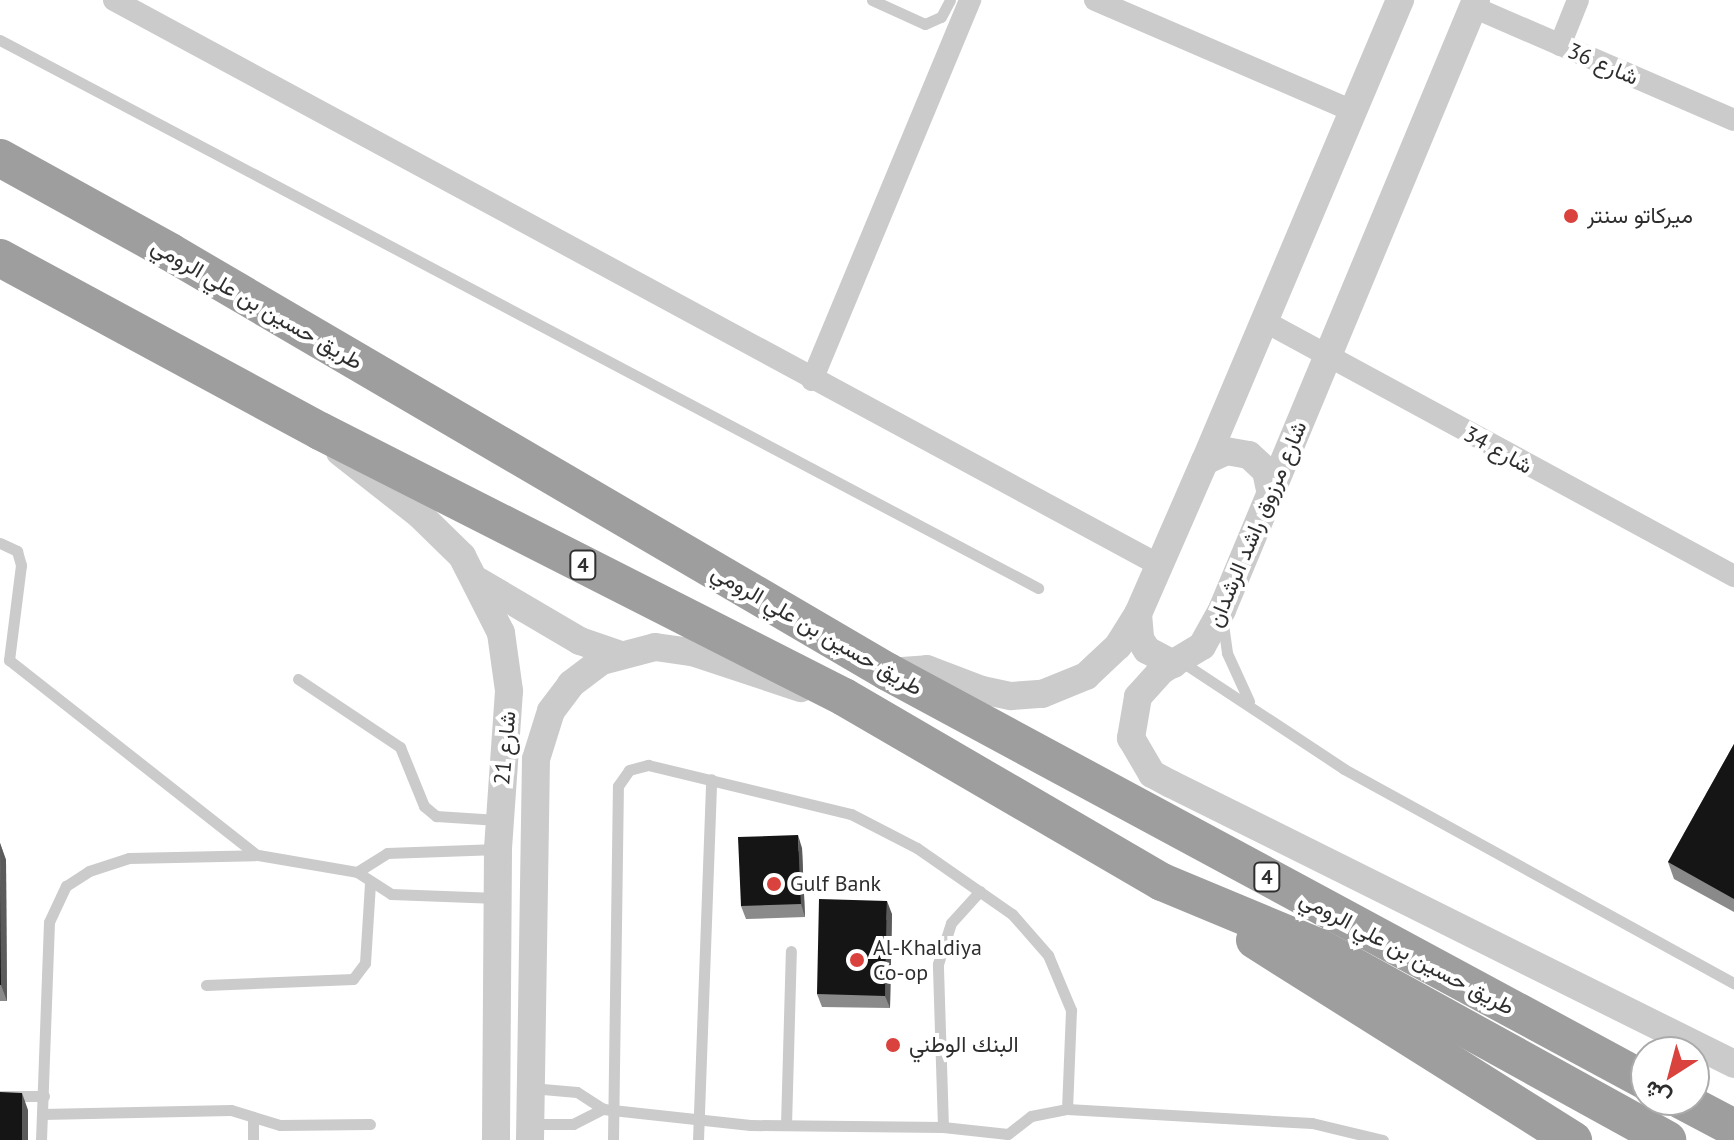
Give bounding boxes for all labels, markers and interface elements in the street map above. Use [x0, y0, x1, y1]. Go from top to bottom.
street label: شارع 36 [1564, 37, 1642, 91]
place label: ميركاتو سنتر [1587, 203, 1693, 229]
marker: ميركاتو سنتر [1562, 207, 1580, 225]
street label: طريق حسين بن علي الرومي [147, 233, 367, 375]
street label: شارع مرزوق راشد الرشدان [1202, 417, 1312, 631]
street label: شارع 34 [1459, 420, 1537, 480]
road number: 4 [569, 549, 597, 581]
street label: طريق حسين بن علي الرومي [707, 559, 927, 701]
street label: شارع 21 [489, 710, 521, 786]
road number: 4 [1253, 861, 1281, 893]
place label: Gulf Bank [790, 871, 881, 897]
marker: Gulf Bank [765, 875, 783, 893]
street label: طريق حسين بن علي الرومي [1295, 885, 1519, 1021]
place label: Al-Khaldiya Co-op [873, 934, 982, 986]
marker: Al-Khaldiya Co-op [848, 951, 866, 969]
place label: البنك الوطني [909, 1032, 1019, 1058]
marker: البنك الوطني [884, 1036, 902, 1054]
north arrow [1630, 1036, 1710, 1116]
text: ش [1638, 1075, 1676, 1113]

